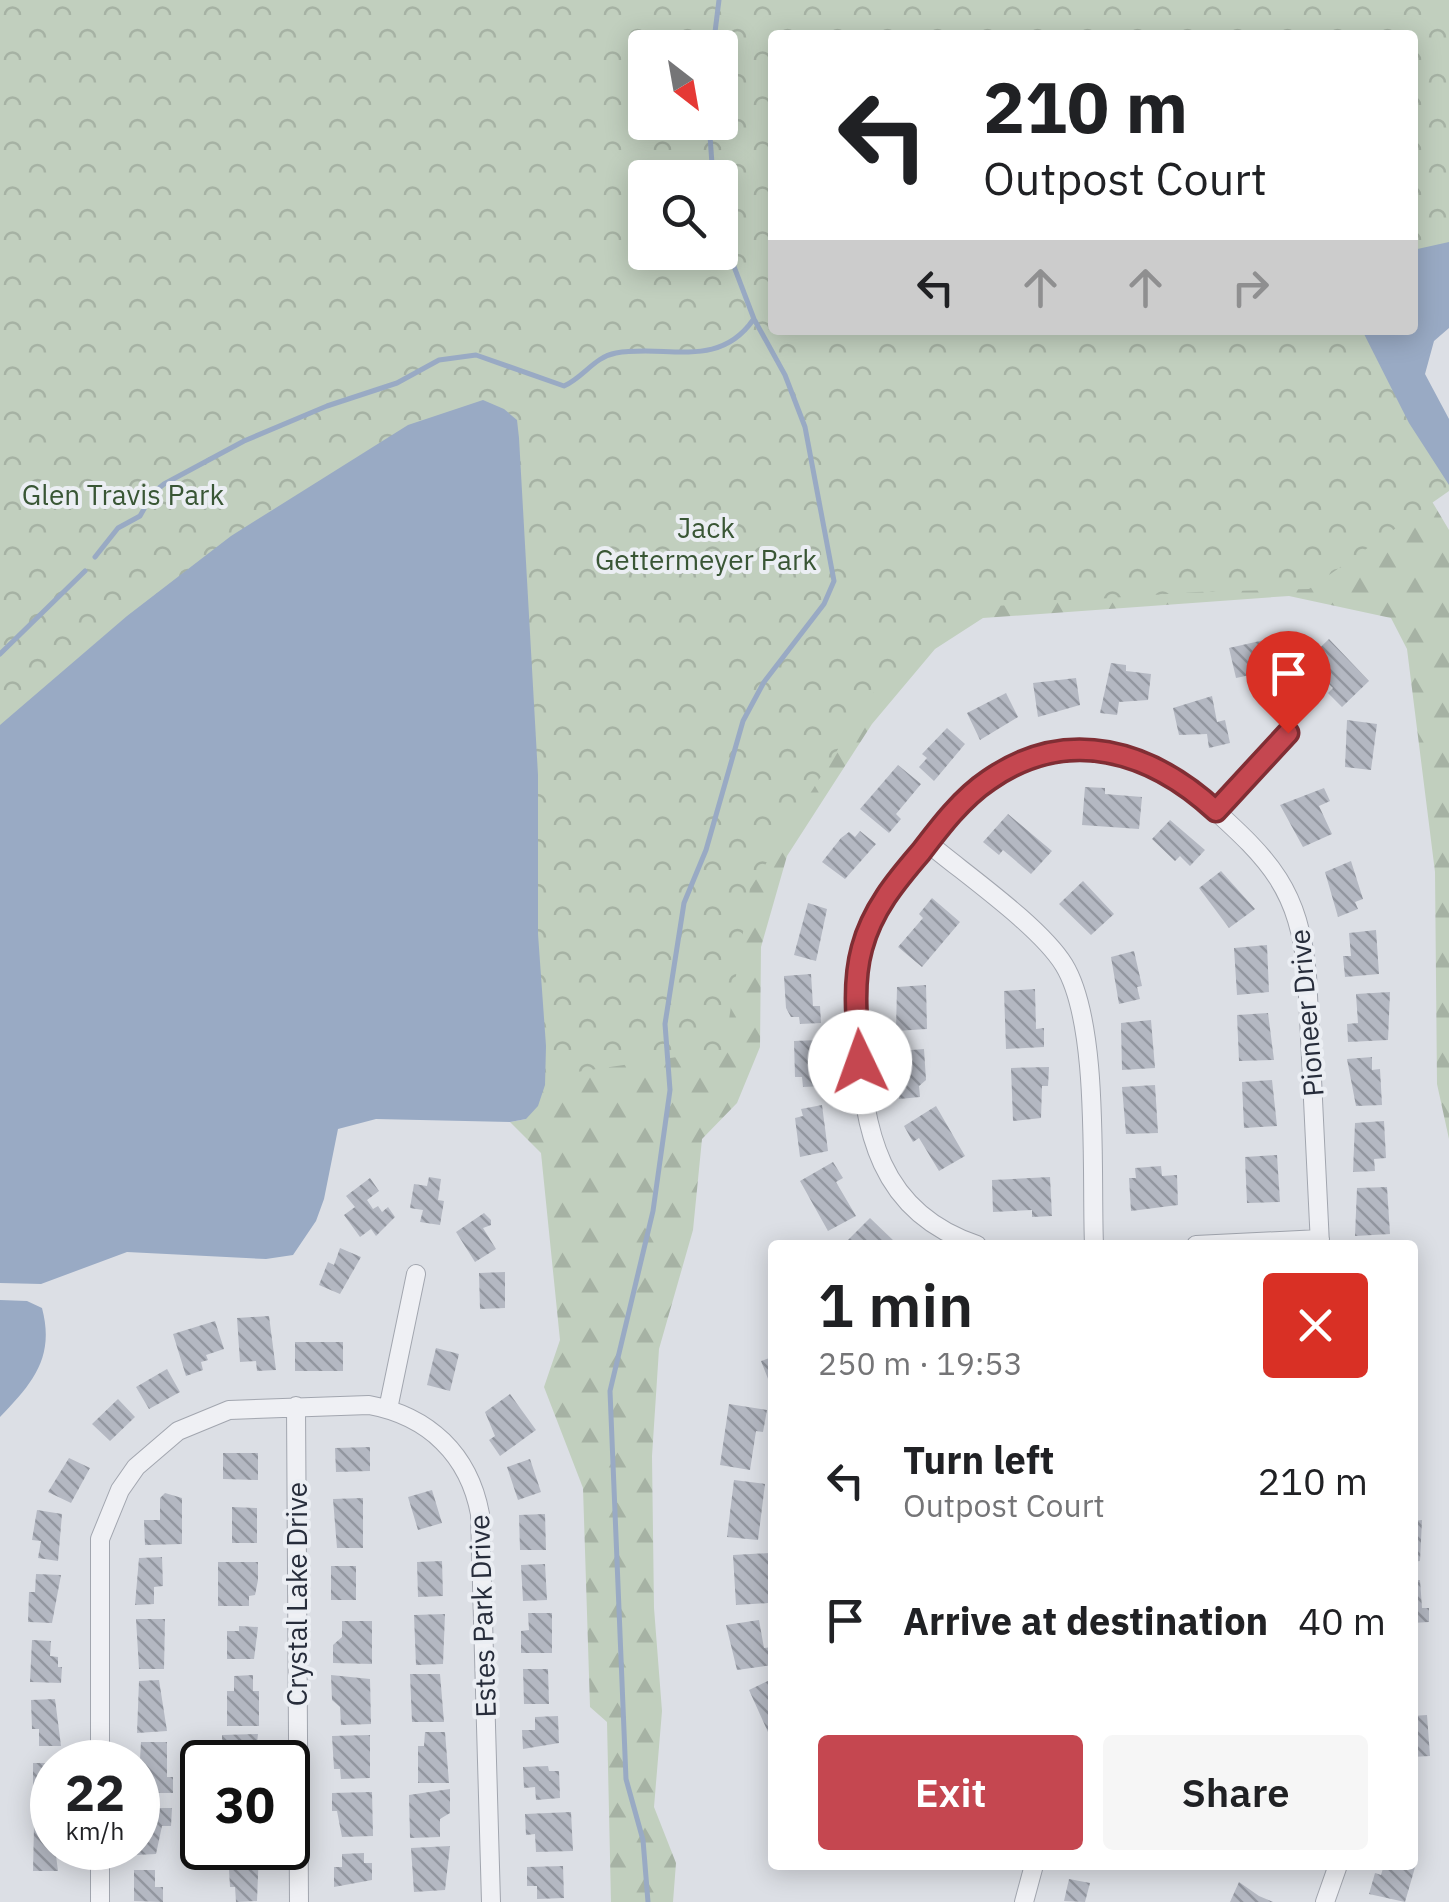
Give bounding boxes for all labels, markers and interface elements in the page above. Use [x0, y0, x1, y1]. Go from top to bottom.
north arrow [628, 30, 738, 140]
map controls [628, 30, 738, 270]
text: 210 m [983, 61, 1188, 152]
icon: left [818, 70, 948, 200]
text: Outpost Court [983, 149, 1267, 207]
button: search [628, 160, 738, 270]
icon: left [908, 260, 963, 315]
icon: ahead [1013, 260, 1068, 315]
icon: ahead [1118, 260, 1173, 315]
icon: right [1223, 260, 1278, 315]
park label: Glen Travis Park [22, 476, 224, 513]
park label: Jack Gettermeyer Park [595, 509, 817, 578]
pin [1246, 631, 1331, 734]
icon: arrive [1261, 646, 1316, 701]
street label: Pioneer Drive [1280, 928, 1332, 1098]
position arrow [808, 1010, 912, 1114]
text: 1 min [818, 1265, 973, 1344]
button: close [1263, 1273, 1368, 1378]
text: 250 m · 19:53 [818, 1342, 1023, 1384]
text: Turn left [903, 1435, 1054, 1484]
icon: left [818, 1453, 873, 1508]
text: 210 m [1257, 1456, 1368, 1505]
street label: Crystal Lake Drive [278, 1482, 315, 1706]
text: Outpost Court [903, 1484, 1105, 1526]
street label: Estes Park Drive [460, 1514, 504, 1718]
icon: arrive [818, 1593, 873, 1648]
text: Arrive at destination [903, 1596, 1268, 1645]
text: 40 m [1298, 1596, 1386, 1645]
button: Exit [818, 1735, 1083, 1850]
button: Share [1103, 1735, 1368, 1850]
speed limit sign: 30 [180, 1740, 310, 1870]
text: 22 [65, 1760, 125, 1825]
text: km/h [66, 1814, 124, 1847]

